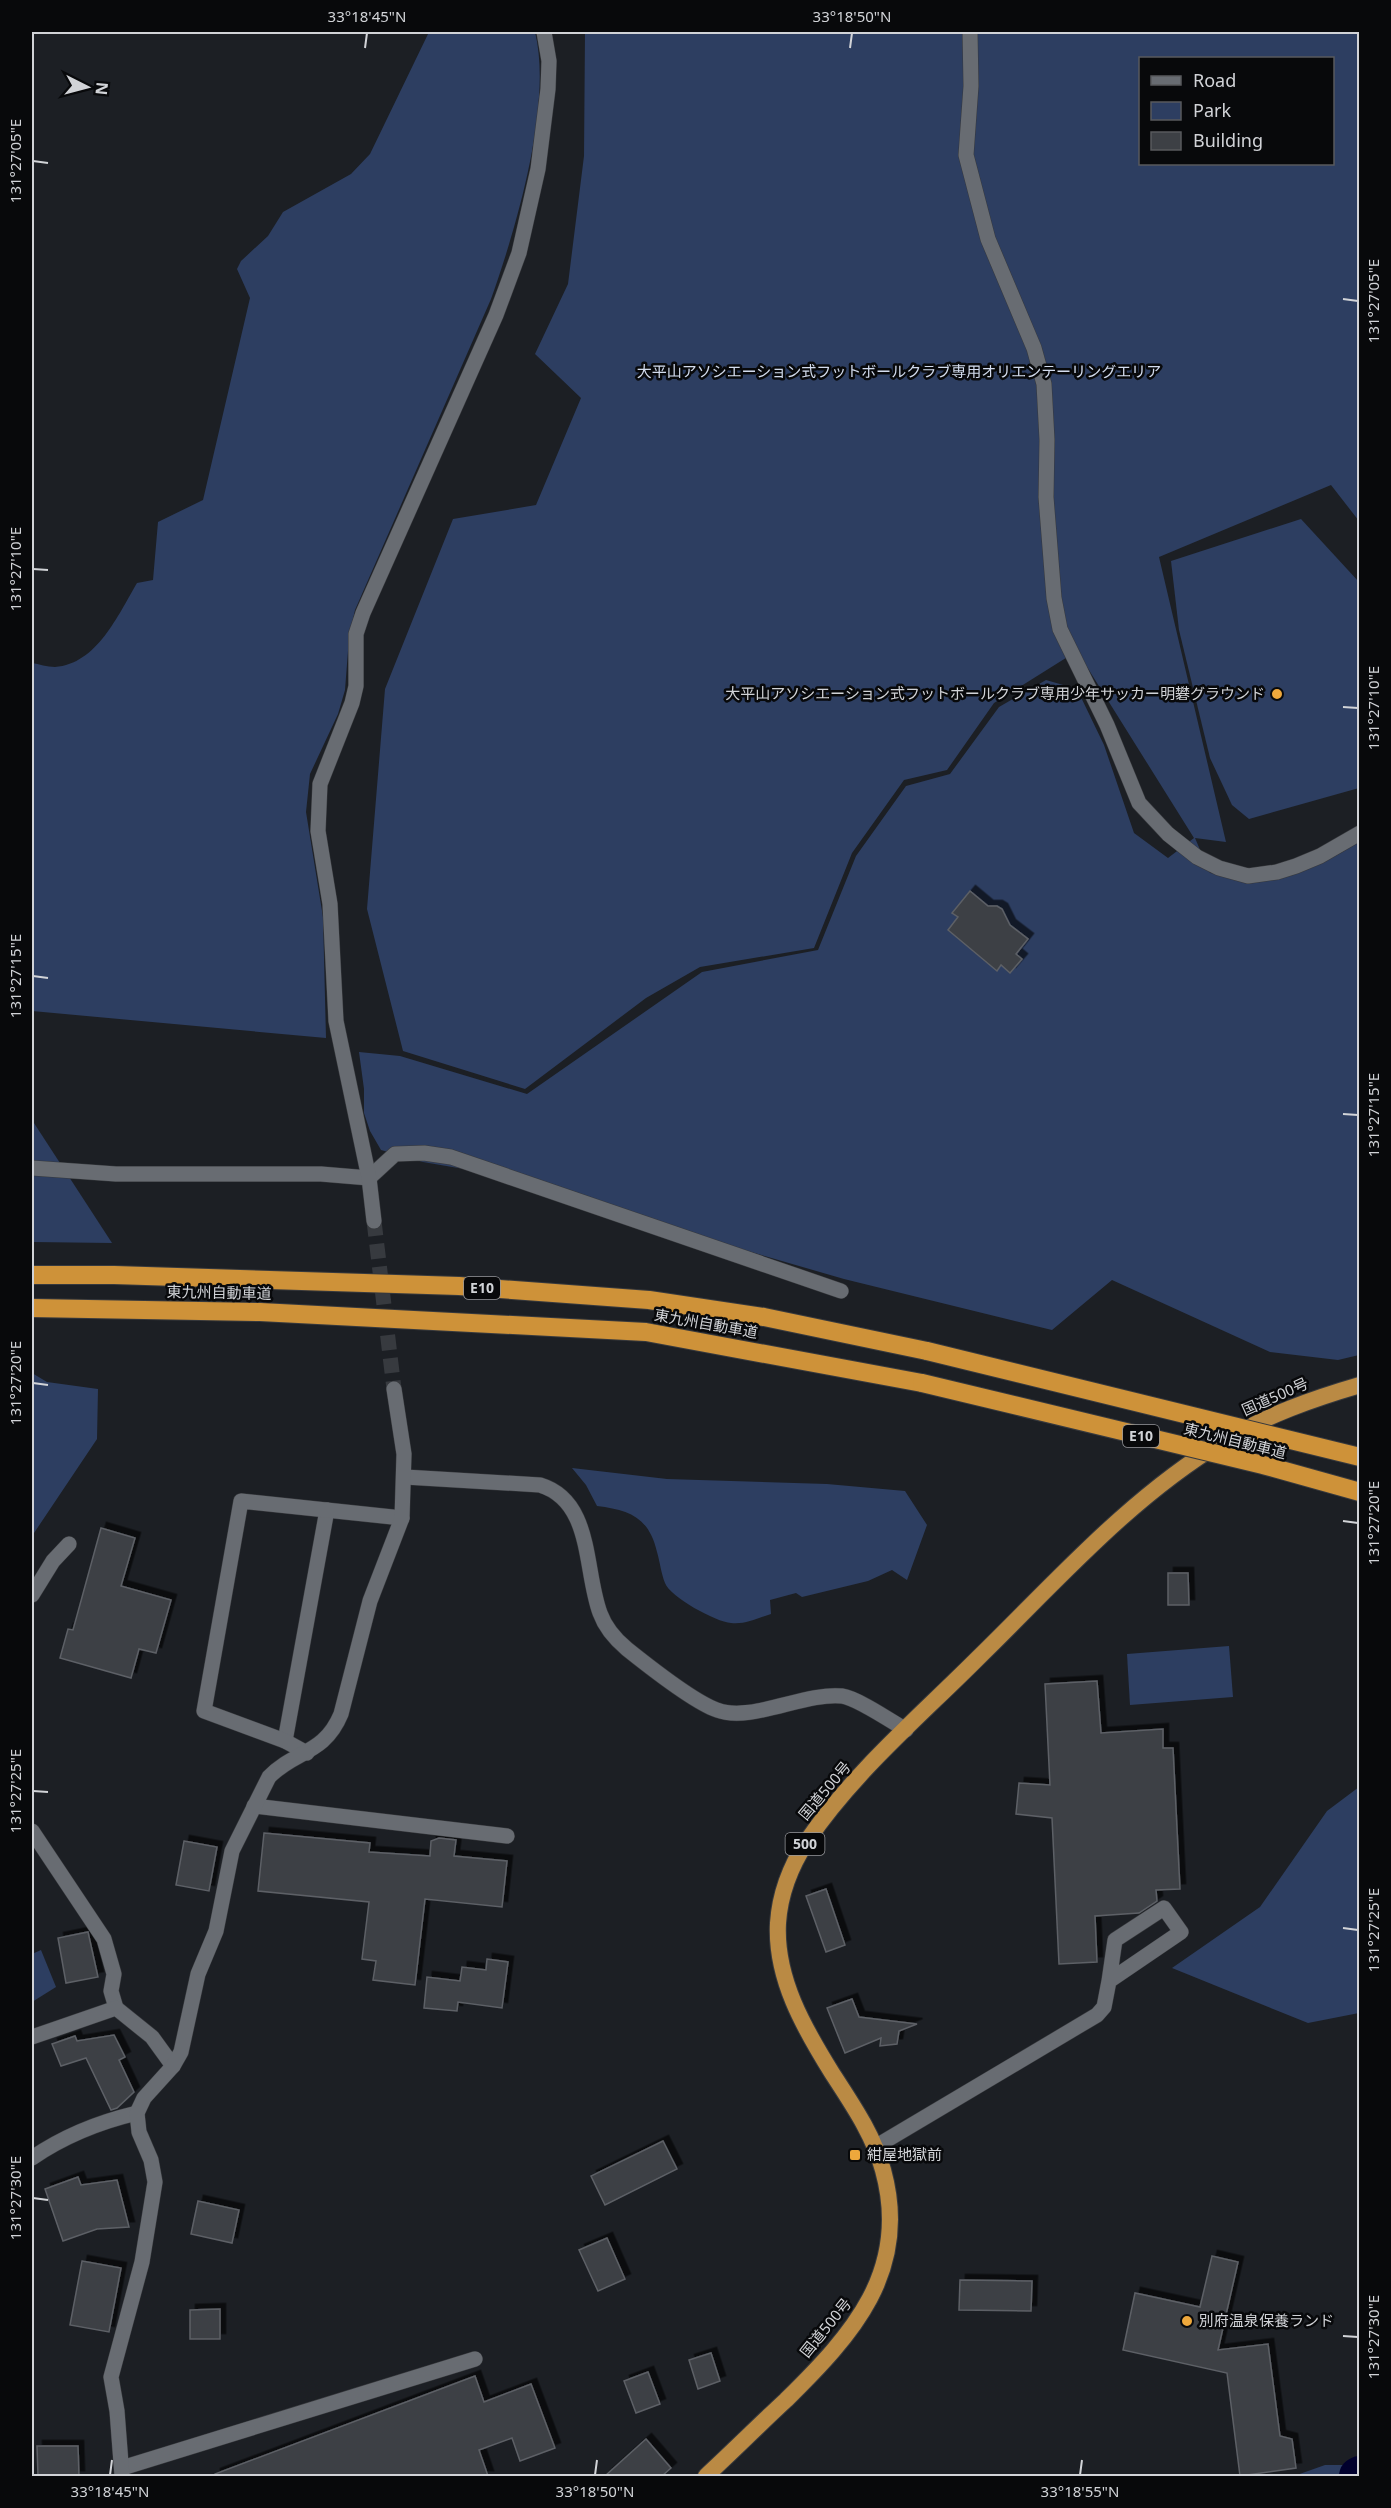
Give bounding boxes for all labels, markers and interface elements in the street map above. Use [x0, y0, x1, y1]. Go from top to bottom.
text: 33°18'45"N [328, 6, 406, 26]
text: 33°18'50"N [813, 6, 891, 26]
north arrow [57, 57, 117, 117]
legend [1139, 57, 1334, 165]
text: Road [1193, 68, 1236, 92]
text: N [90, 81, 114, 96]
text: Park [1193, 98, 1231, 122]
text: 131°27'05"E [5, 119, 25, 203]
text: Building [1193, 128, 1263, 152]
text: 131°27'05"E [1363, 259, 1383, 343]
park label: 大平山アソシエーション式フットボールクラブ専用オリエンテーリングエリア [637, 361, 1161, 381]
text: 131°27'10"E [5, 527, 25, 611]
text: 131°27'10"E [1363, 666, 1383, 750]
place label: 大平山アソシエーション式フットボールクラブ専用少年サッカー明礬グラウンド [725, 683, 1265, 703]
marker: 大平山アソシエーション式フットボールクラブ専用少年サッカー明礬グラウンド [1270, 687, 1284, 701]
text: 131°27'15"E [5, 934, 25, 1018]
text: 131°27'15"E [1363, 1073, 1383, 1157]
road number: E10 [464, 1277, 500, 1299]
street label: 東九州自動車道 [166, 1281, 272, 1303]
street label: 東九州自動車道 [653, 1304, 760, 1342]
text: 131°27'20"E [5, 1341, 25, 1425]
street label: 国道500号 [1238, 1373, 1311, 1420]
street label: 東九州自動車道 [1182, 1418, 1289, 1462]
road number: E10 [1123, 1425, 1159, 1447]
text: 131°27'20"E [1363, 1481, 1383, 1565]
text: 131°27'25"E [5, 1749, 25, 1833]
street label: 国道500号 [794, 1757, 855, 1824]
road number: 500 [786, 1833, 824, 1855]
text: 131°27'25"E [1363, 1888, 1383, 1972]
place label: 紺屋地獄前 [867, 2144, 942, 2164]
marker: 紺屋地獄前 [848, 2148, 862, 2162]
text: 131°27'30"E [5, 2156, 25, 2240]
street label: 国道500号 [795, 2294, 855, 2361]
text: 131°27'30"E [1363, 2295, 1383, 2379]
place label: 別府温泉保養ランド [1199, 2310, 1334, 2330]
marker: 別府温泉保養ランド [1180, 2314, 1194, 2328]
text: 33°18'45"N [71, 2481, 149, 2501]
text: 33°18'50"N [556, 2481, 634, 2501]
text: 33°18'55"N [1041, 2481, 1119, 2501]

